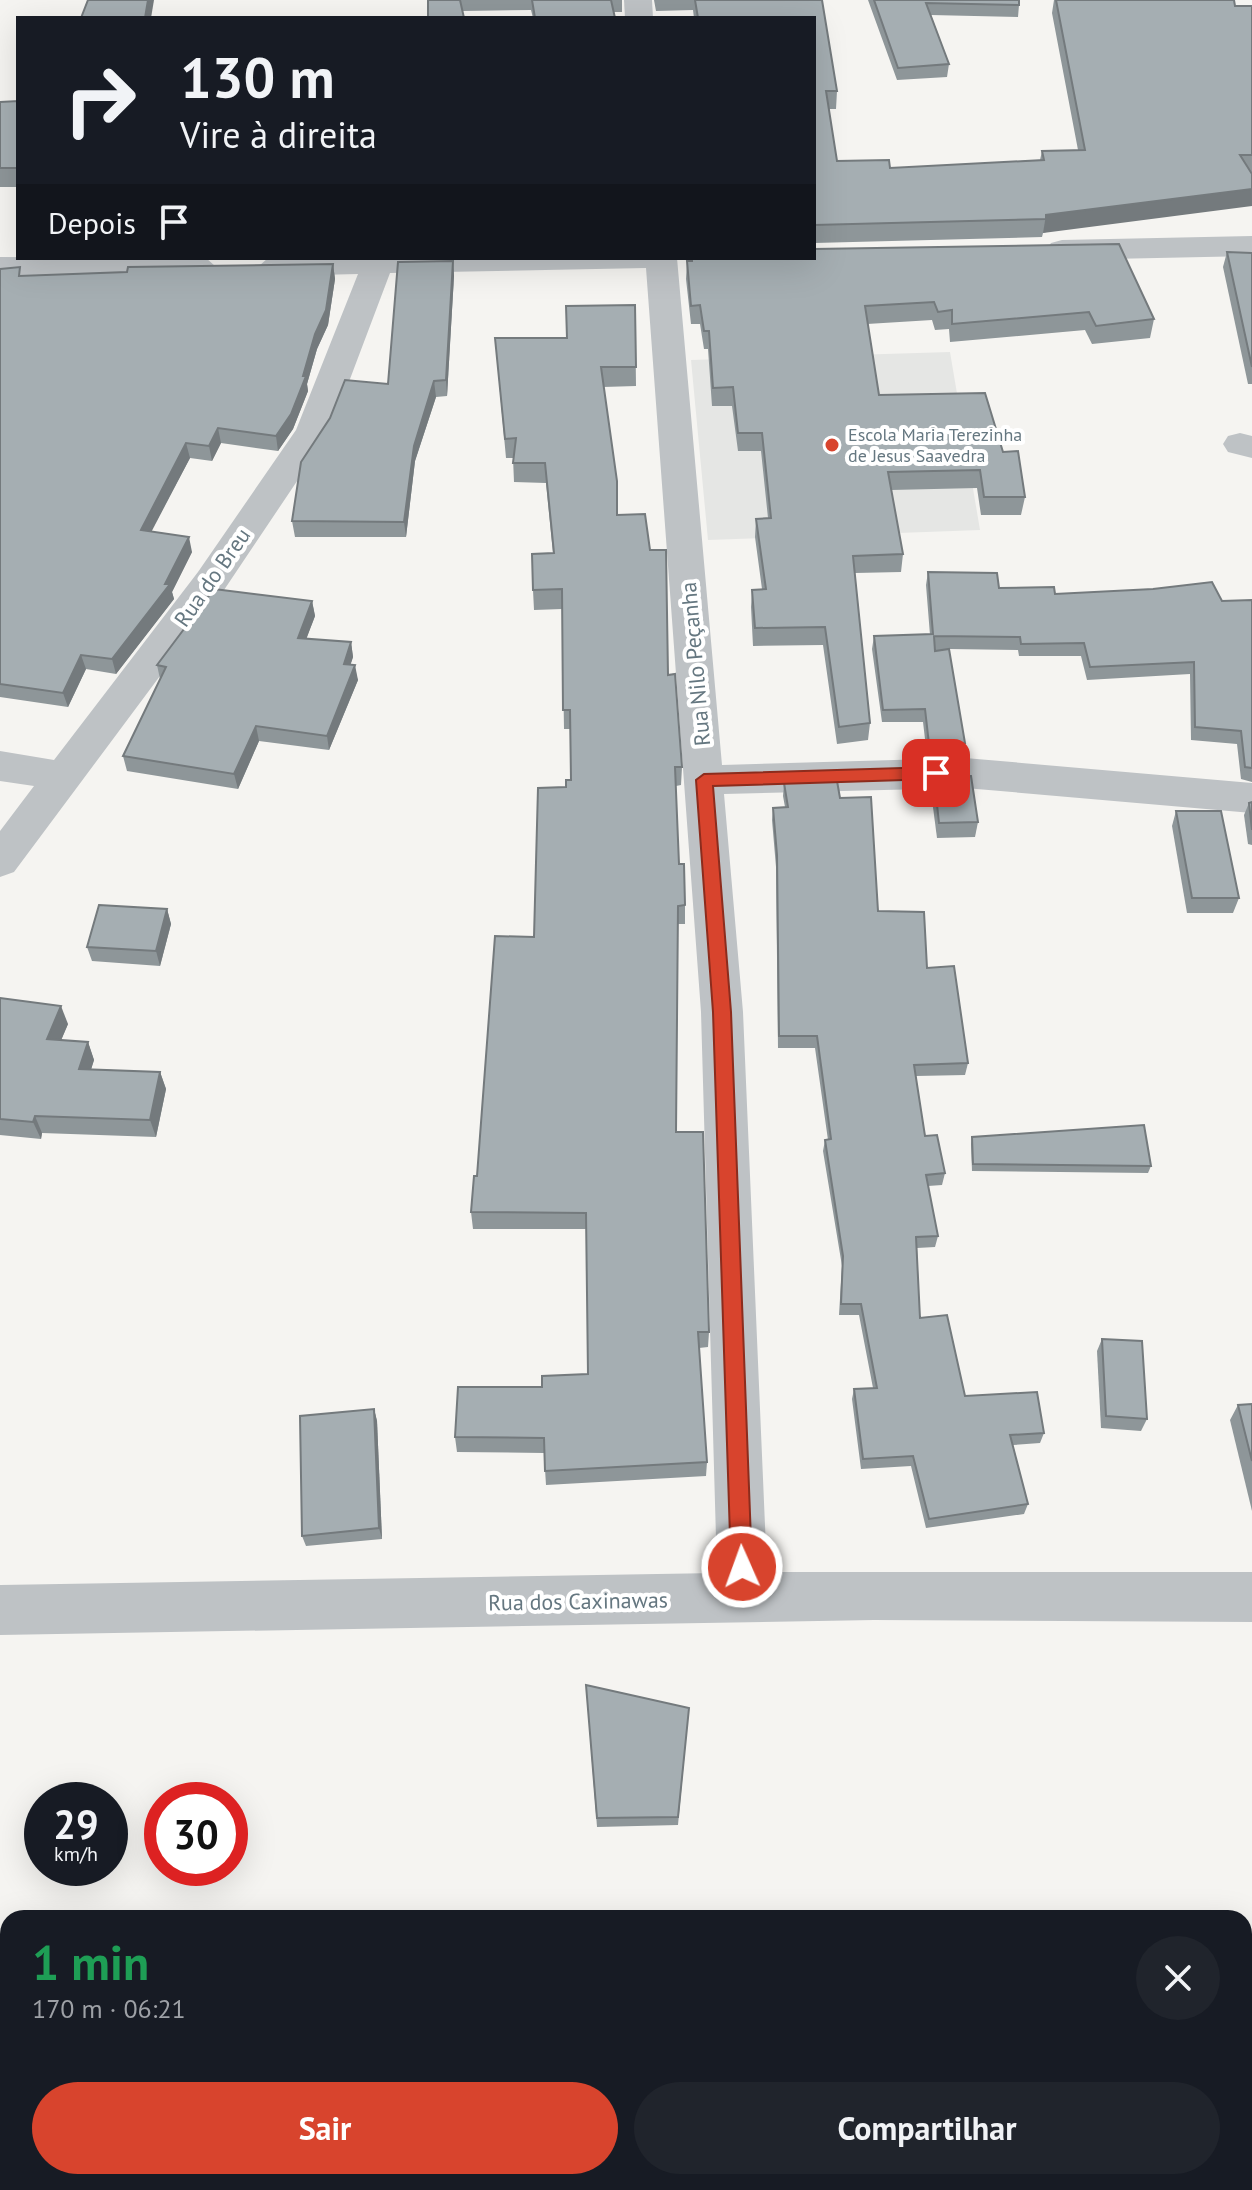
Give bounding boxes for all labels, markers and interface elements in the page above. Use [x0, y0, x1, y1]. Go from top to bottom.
text: 130 m [180, 41, 335, 113]
icon: right [48, 48, 152, 152]
text: Vire à direita [180, 111, 377, 158]
icon: arrive [152, 200, 196, 244]
text: Depois [48, 203, 136, 242]
place label: Escola Maria Terezinha de Jesus Saavedra [848, 423, 1022, 467]
marker: Escola Maria Terezinha de Jesus Saavedra [823, 436, 841, 454]
street label: Rua do Breu [168, 522, 256, 632]
street label: Rua Nilo Peçanha [674, 581, 716, 747]
pin [902, 739, 970, 807]
icon: arrive [914, 751, 958, 795]
position arrow [700, 1525, 784, 1609]
street label: Rua dos Caxinawas [488, 1585, 668, 1617]
speed limit sign: 30 [144, 1782, 248, 1886]
text: 29 [53, 1798, 99, 1850]
text: km/h [54, 1841, 98, 1867]
text: 1 min [32, 1931, 149, 1993]
button: close [1136, 1936, 1220, 2020]
text: 170 m · 06:21 [32, 1992, 186, 2025]
button: Sair [32, 2082, 618, 2174]
button: Compartilhar [634, 2082, 1220, 2174]

